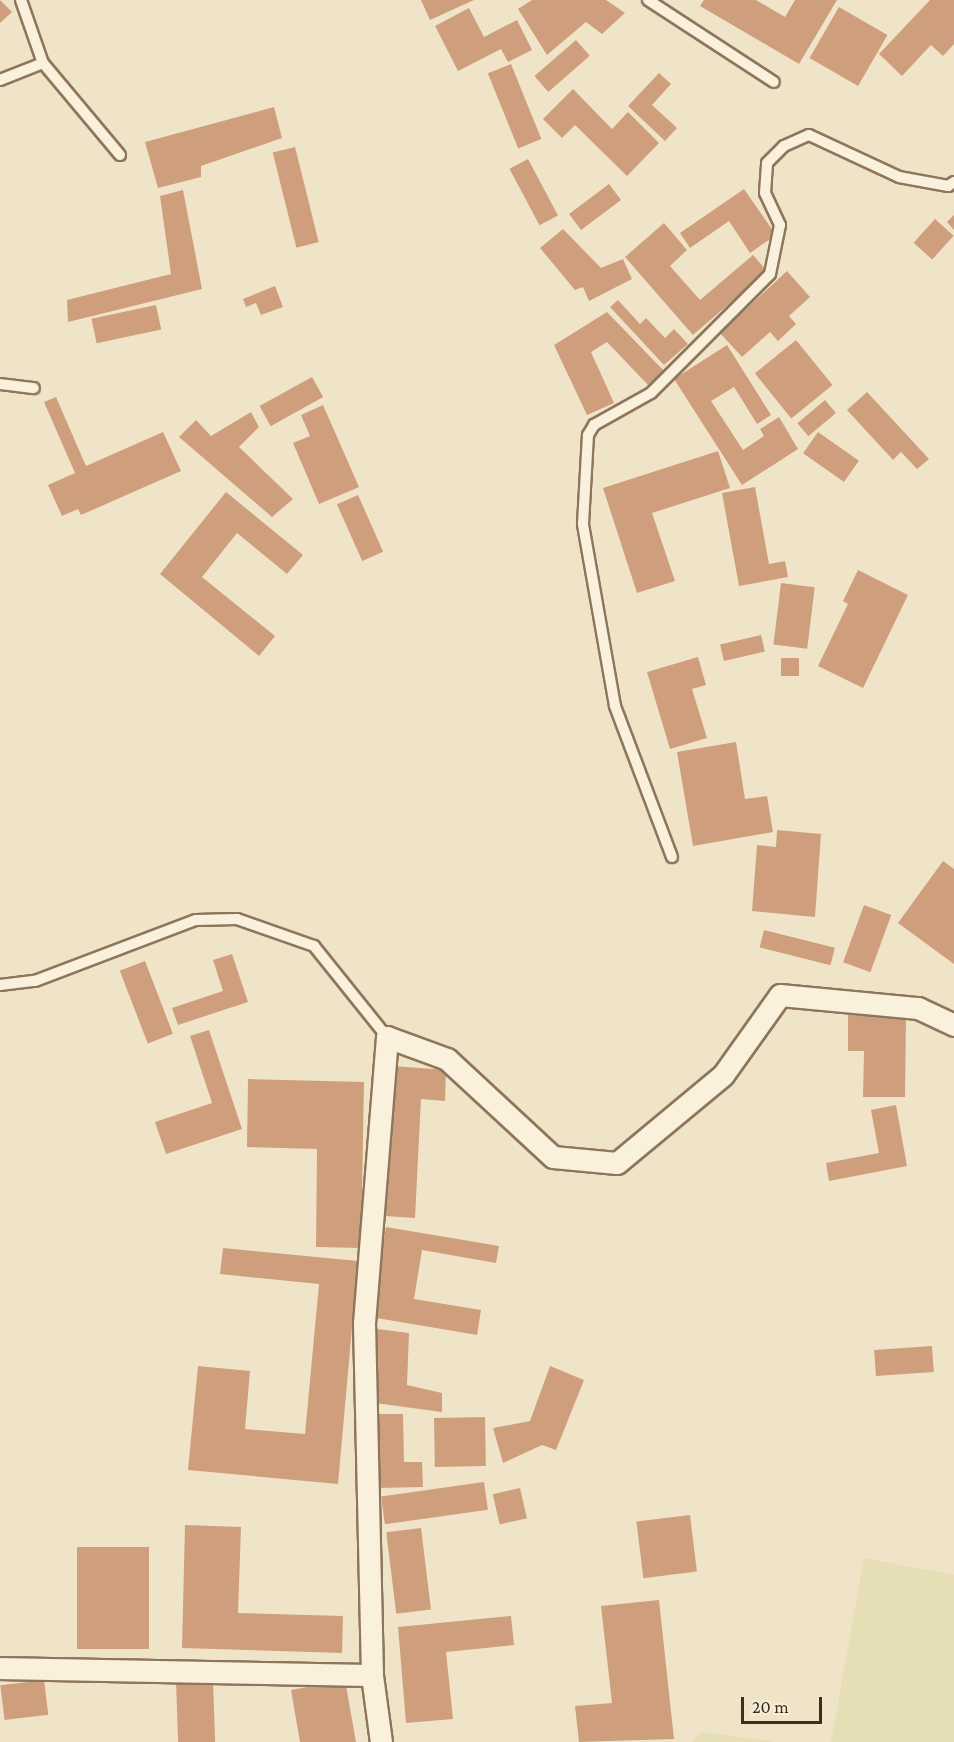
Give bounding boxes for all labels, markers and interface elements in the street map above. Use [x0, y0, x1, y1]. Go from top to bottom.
scale bar [744, 1685, 825, 1723]
text: 20 m [752, 1697, 789, 1717]

